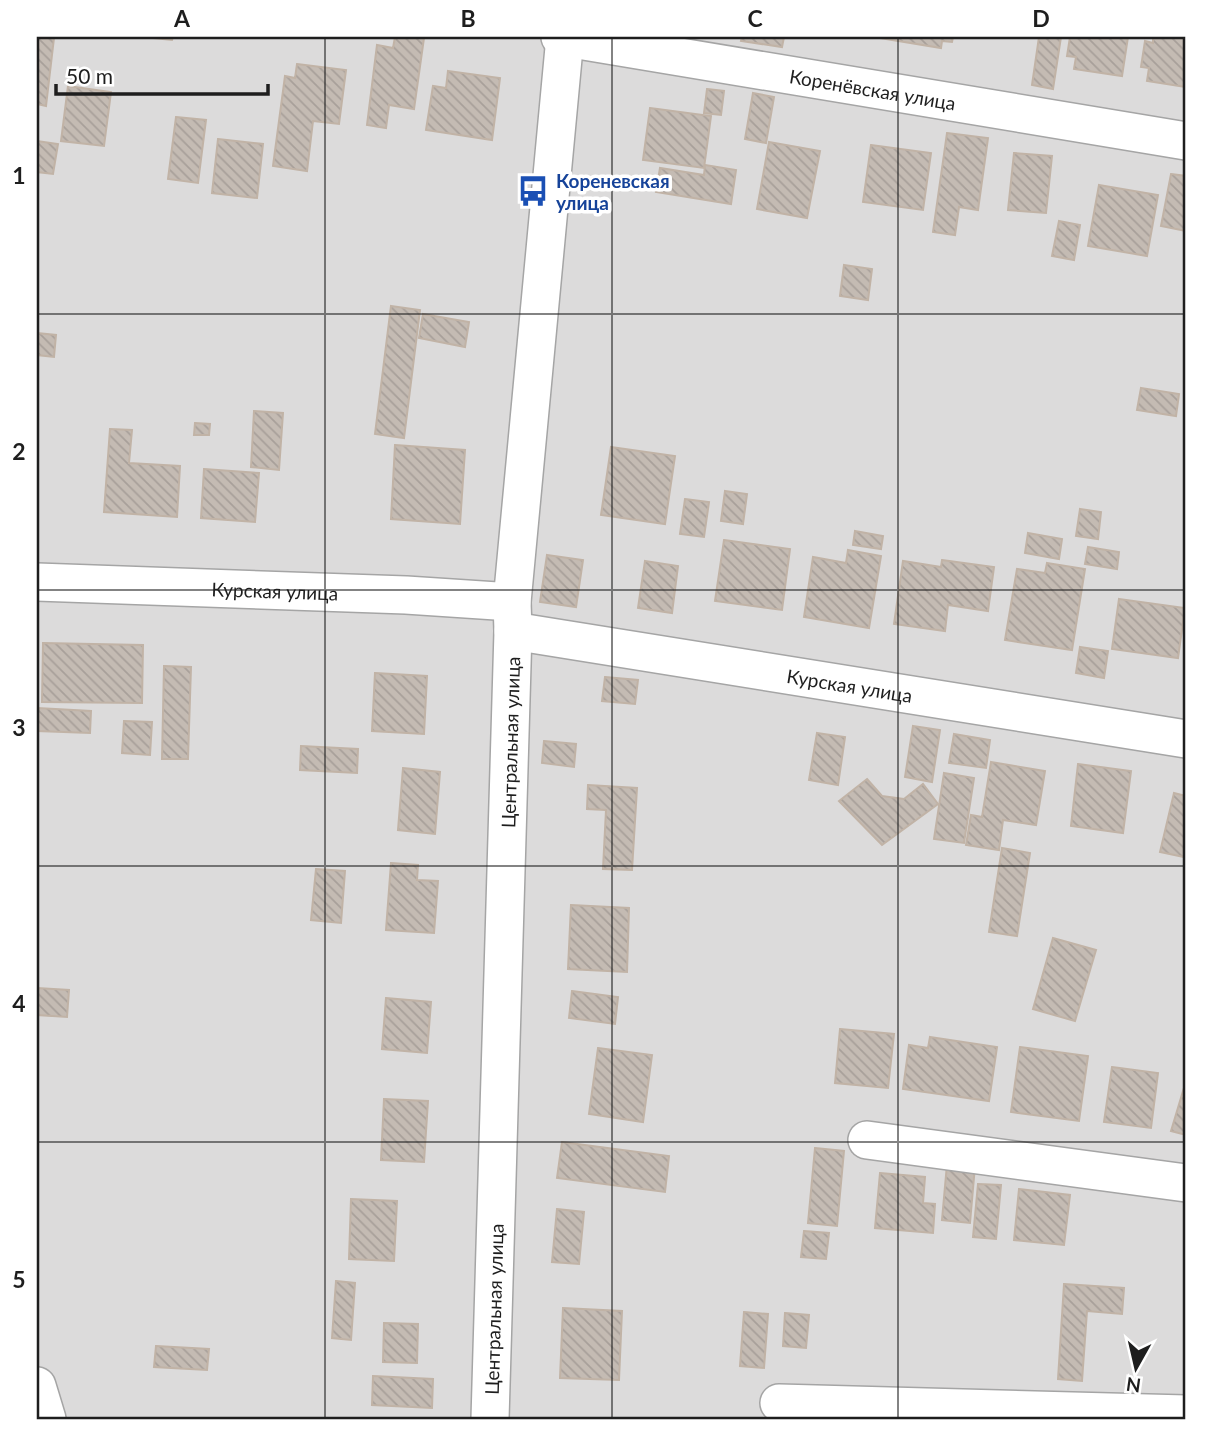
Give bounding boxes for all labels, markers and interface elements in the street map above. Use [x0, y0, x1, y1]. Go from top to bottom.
text: A [173, 4, 191, 32]
text: B [460, 4, 476, 32]
text: C [747, 4, 763, 32]
text: D [1032, 4, 1050, 32]
scale bar [56, 52, 268, 96]
text: 50 m [66, 63, 113, 88]
street label: Коренёвская улица [788, 64, 958, 114]
text: 1 [12, 161, 26, 189]
place label: Кореневская улица [556, 169, 670, 214]
bus stop icon: Кореневская улица [516, 174, 550, 208]
text: 2 [12, 437, 26, 465]
street label: Курская улица [211, 577, 339, 604]
street label: Центральная улица [496, 656, 524, 828]
street label: Курская улица [785, 664, 914, 706]
text: 3 [12, 713, 26, 741]
text: 4 [12, 989, 26, 1017]
street label: Центральная улица [479, 1223, 507, 1395]
text: 5 [12, 1265, 26, 1293]
north arrow [1100, 1334, 1170, 1404]
text: N [1125, 1373, 1142, 1398]

